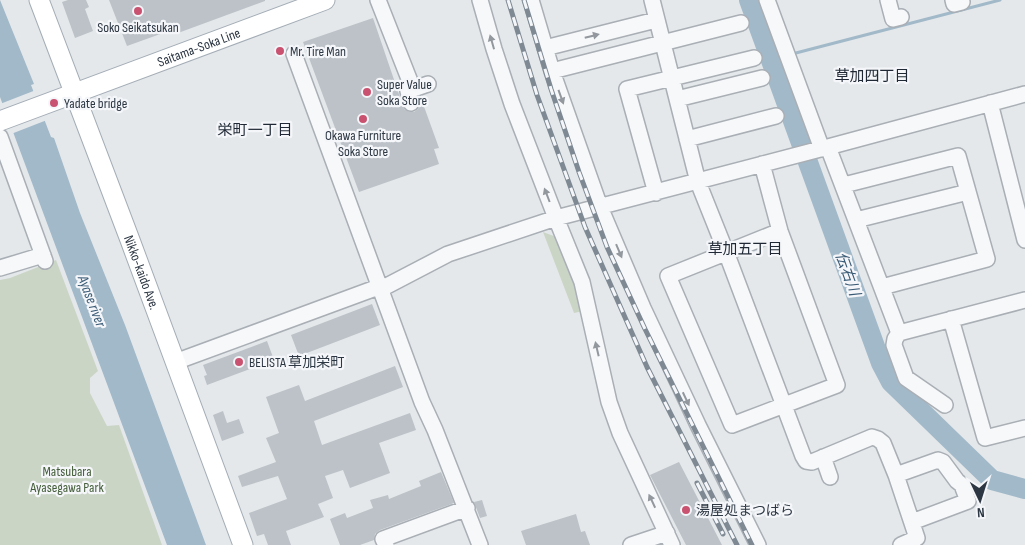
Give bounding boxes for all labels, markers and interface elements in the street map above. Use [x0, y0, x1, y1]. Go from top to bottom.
marker: Soko Seikatsukan [132, 5, 144, 17]
place label: Soko Seikatsukan [97, 19, 179, 36]
street label: Saitama-Soka Line [155, 24, 243, 71]
one-way arrow [585, 32, 600, 40]
one-way arrow [487, 34, 495, 49]
place label: Mr. Tire Man [290, 43, 346, 60]
marker: Mr. Tire Man [274, 45, 286, 57]
district label: 草加四丁目 [834, 67, 910, 86]
place label: Super Value Soka Store [377, 76, 432, 109]
marker: Super Value Soka Store [361, 86, 373, 98]
one-way arrow [558, 89, 565, 104]
place label: Yadate bridge [64, 95, 127, 112]
marker: Yadate bridge [48, 97, 60, 109]
marker: Okawa Furniture Soka Store [357, 113, 369, 125]
district label: 栄町一丁目 [217, 121, 293, 140]
place label: Okawa Furniture Soka Store [325, 127, 401, 160]
one-way arrow [543, 187, 551, 202]
street label: Nikko-kaido Ave. [120, 233, 163, 312]
district label: 草加五丁目 [707, 240, 783, 259]
one-way arrow [616, 244, 623, 259]
water label: 伝右川 [831, 250, 865, 300]
water label: Ayase river [73, 272, 110, 330]
one-way arrow [593, 341, 601, 356]
place label: BELISTA 草加栄町 [249, 354, 344, 371]
marker: BELISTA 草加栄町 [233, 356, 245, 368]
one-way arrow [682, 392, 690, 407]
park label: Matsubara Ayasegawa Park [29, 463, 104, 496]
north arrow [955, 475, 1005, 525]
one-way arrow [647, 494, 655, 508]
place label: 湯屋処まつばら [696, 502, 794, 519]
marker: 湯屋処まつばら [680, 504, 692, 516]
text: N [977, 504, 985, 521]

